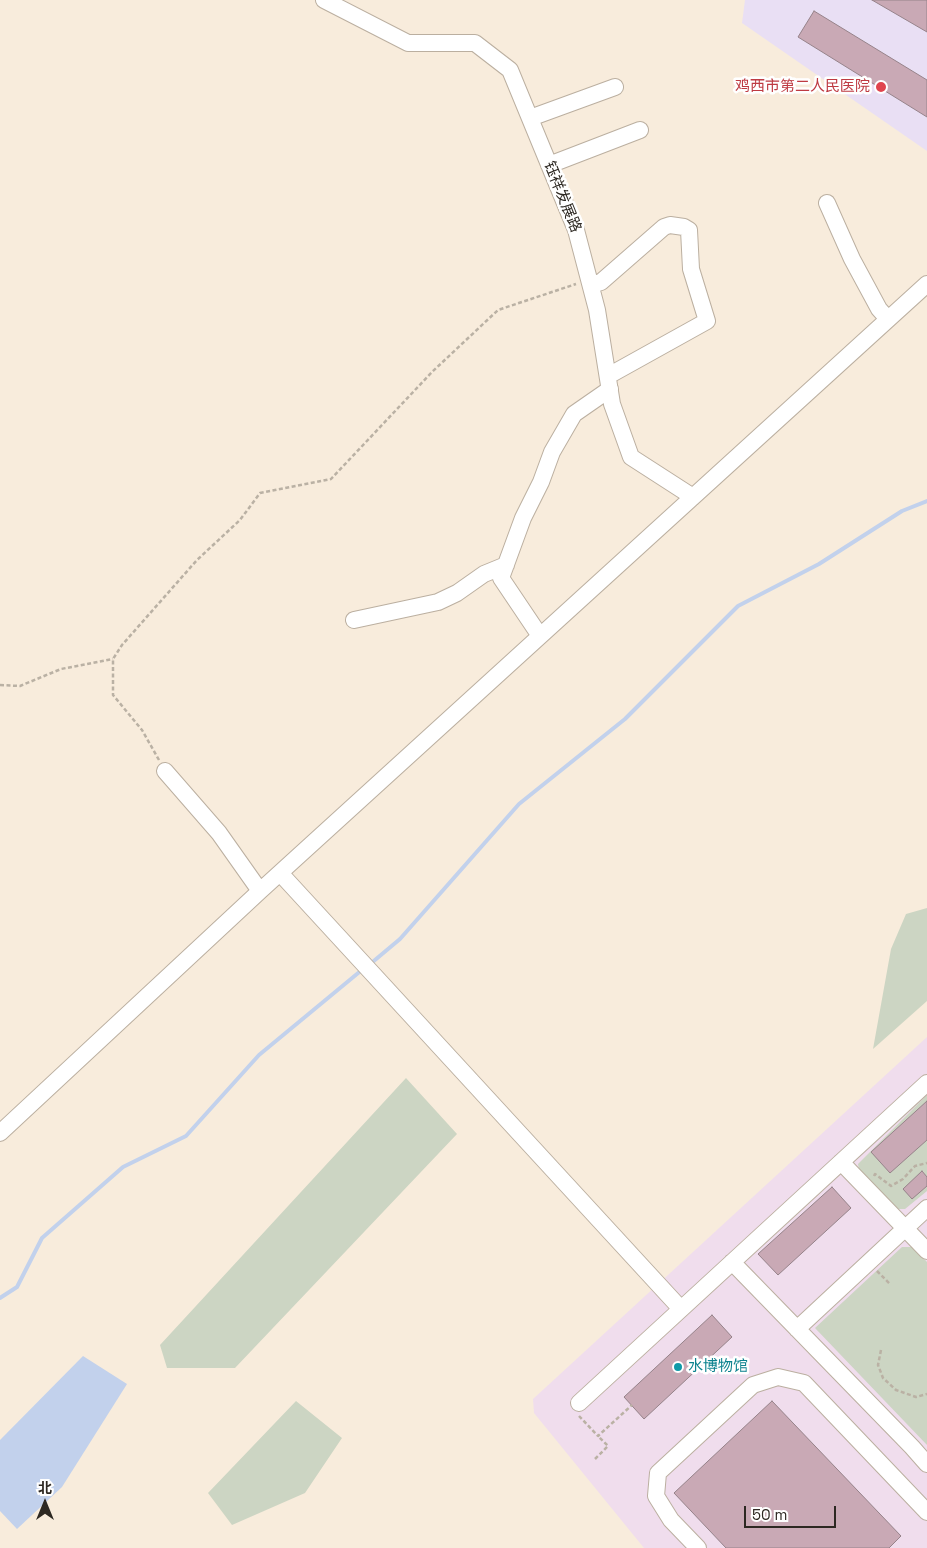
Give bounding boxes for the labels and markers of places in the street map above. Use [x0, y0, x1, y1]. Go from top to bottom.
place label: 鸡西市第二人民医院 [735, 78, 870, 96]
marker: 鸡西市第二人民医院 [874, 80, 888, 94]
place label: 水博物馆 [688, 1358, 748, 1376]
marker: 水博物馆 [672, 1361, 684, 1373]

